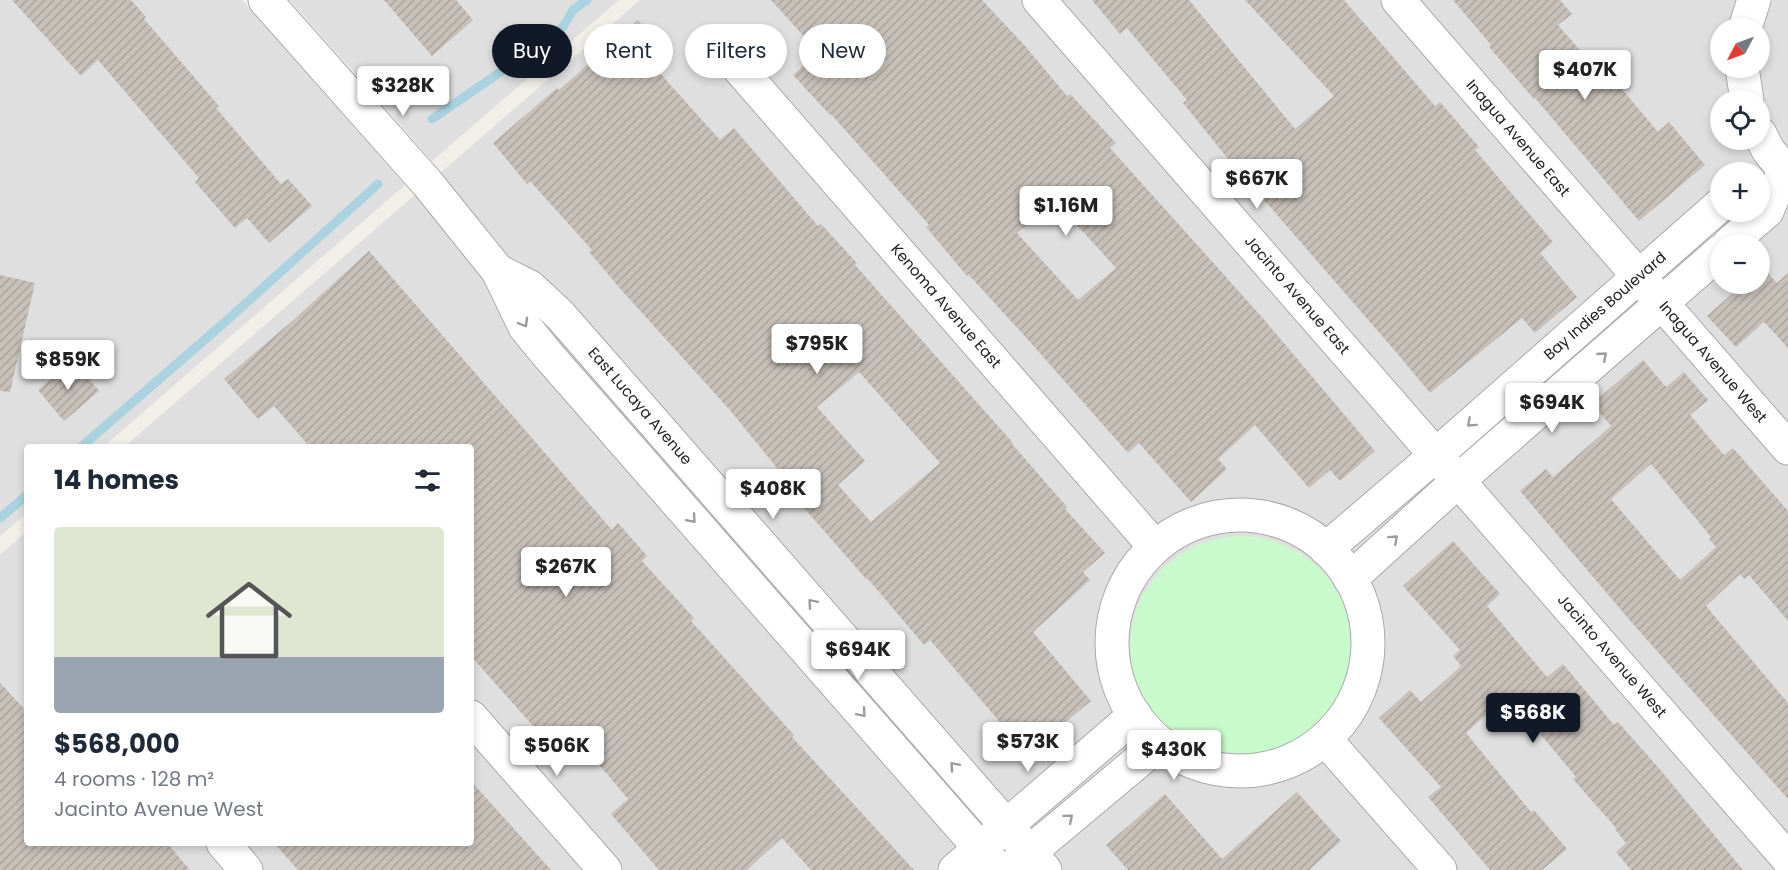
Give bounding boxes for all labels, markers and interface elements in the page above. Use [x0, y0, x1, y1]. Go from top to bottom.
north arrow [1710, 18, 1770, 78]
map controls [1710, 18, 1770, 294]
chip: Buy [492, 24, 572, 78]
chip: Rent [584, 24, 673, 78]
chip: Filters [685, 24, 787, 78]
chip: New [799, 24, 886, 78]
pin: $407K [1543, 50, 1627, 101]
text: $407K [1553, 55, 1617, 83]
pin: $328K [361, 66, 445, 117]
text: $328K [371, 71, 435, 99]
street label: Inagua Avenue East [1462, 75, 1575, 201]
button: locate [1710, 90, 1770, 150]
pin: $667K [1215, 159, 1299, 210]
button: + [1710, 162, 1770, 222]
text: $667K [1225, 164, 1289, 192]
pin: $1.16M [1017, 186, 1115, 237]
text: $1.16M [1034, 191, 1098, 219]
street label: Jacinto Avenue East [1240, 231, 1355, 359]
button: − [1710, 234, 1770, 294]
street label: Kenoma Avenue East [886, 239, 1006, 372]
street label: Bay Indies Boulevard [1539, 247, 1670, 365]
street label: Inagua Avenue West [1655, 296, 1772, 427]
one-way arrow [517, 317, 529, 327]
pin: $795K [775, 324, 859, 375]
text: $795K [785, 329, 849, 357]
pin: $859K [26, 340, 110, 391]
street label: East Lucaya Avenue [583, 342, 697, 469]
text: $859K [35, 345, 101, 373]
one-way arrow [1596, 352, 1607, 363]
pin: $694K [1510, 383, 1594, 434]
text: $694K [1519, 388, 1585, 416]
one-way arrow [1468, 416, 1478, 427]
text: 14 homes [54, 462, 179, 498]
icon: filters [411, 464, 444, 497]
pin: $408K [731, 469, 815, 520]
text: $408K [740, 474, 806, 502]
one-way arrow [685, 512, 696, 523]
one-way arrow [1387, 535, 1397, 546]
pin: $267K [524, 547, 608, 598]
text: $267K [535, 552, 597, 580]
icon: home [195, 566, 303, 674]
street label: Jacinto Avenue West [1553, 589, 1672, 722]
one-way arrow [808, 599, 819, 610]
pin: $694K [816, 630, 900, 681]
text: $694K [825, 635, 891, 663]
pin: $568K [1491, 693, 1575, 744]
text: $568K [1500, 698, 1566, 726]
one-way arrow [855, 706, 866, 717]
pin: $573K [986, 722, 1070, 773]
text: $568,000 [54, 726, 180, 762]
pin: $506K [515, 726, 599, 777]
text: $573K [997, 727, 1059, 755]
pin: $430K [1132, 730, 1216, 781]
text: $506K [524, 731, 590, 759]
text: $430K [1141, 735, 1207, 763]
one-way arrow [950, 762, 961, 773]
text: 4 rooms · 128 m² [54, 765, 214, 793]
text: Jacinto Avenue West [54, 795, 263, 823]
one-way arrow [1062, 815, 1073, 826]

